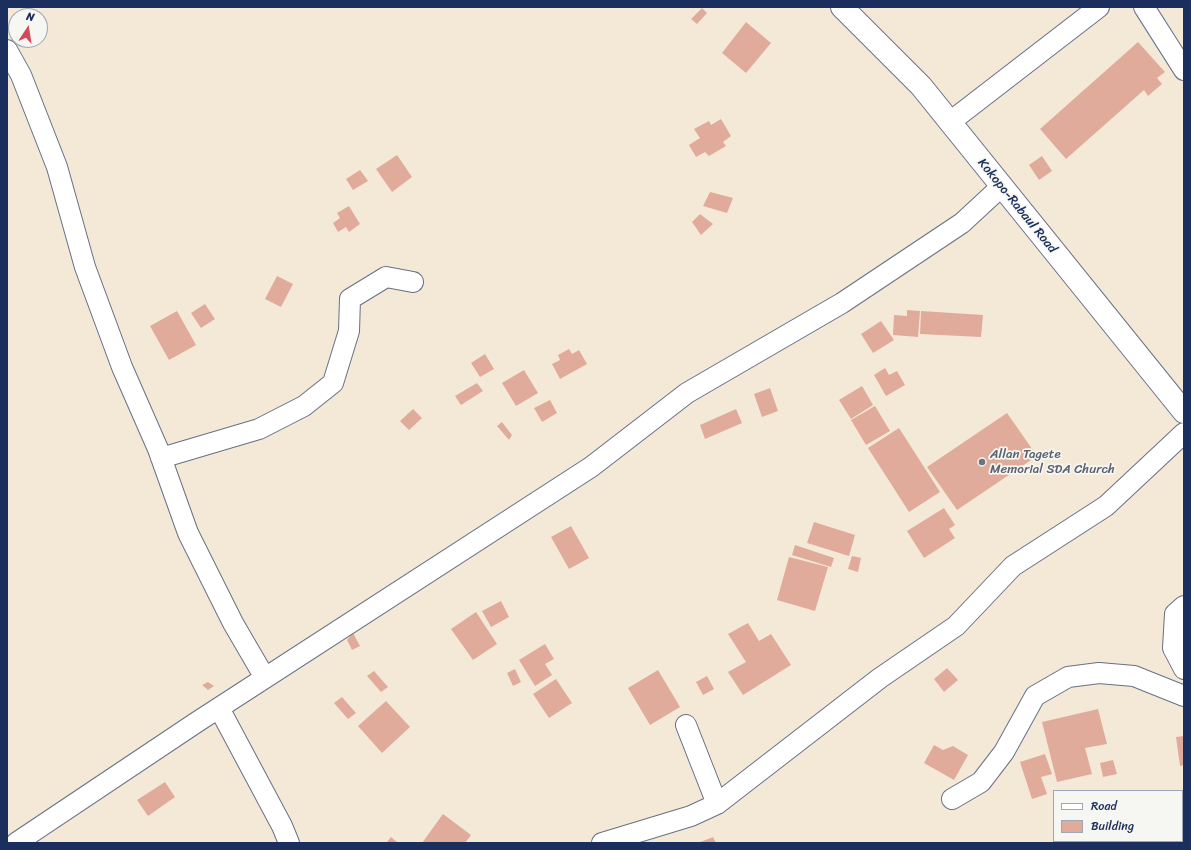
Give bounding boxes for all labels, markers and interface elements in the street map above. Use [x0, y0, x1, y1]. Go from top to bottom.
text: N [25, 7, 36, 27]
north arrow [8, 8, 48, 48]
street label: Kokopo-Rabaul Road [974, 156, 1060, 256]
place label: Allan Tagete Memorial SDA Church [990, 447, 1115, 478]
marker: Allan Tagete Memorial SDA Church [977, 457, 987, 467]
legend [1053, 790, 1183, 842]
text: Road [1091, 795, 1117, 817]
text: Building [1091, 815, 1134, 837]

